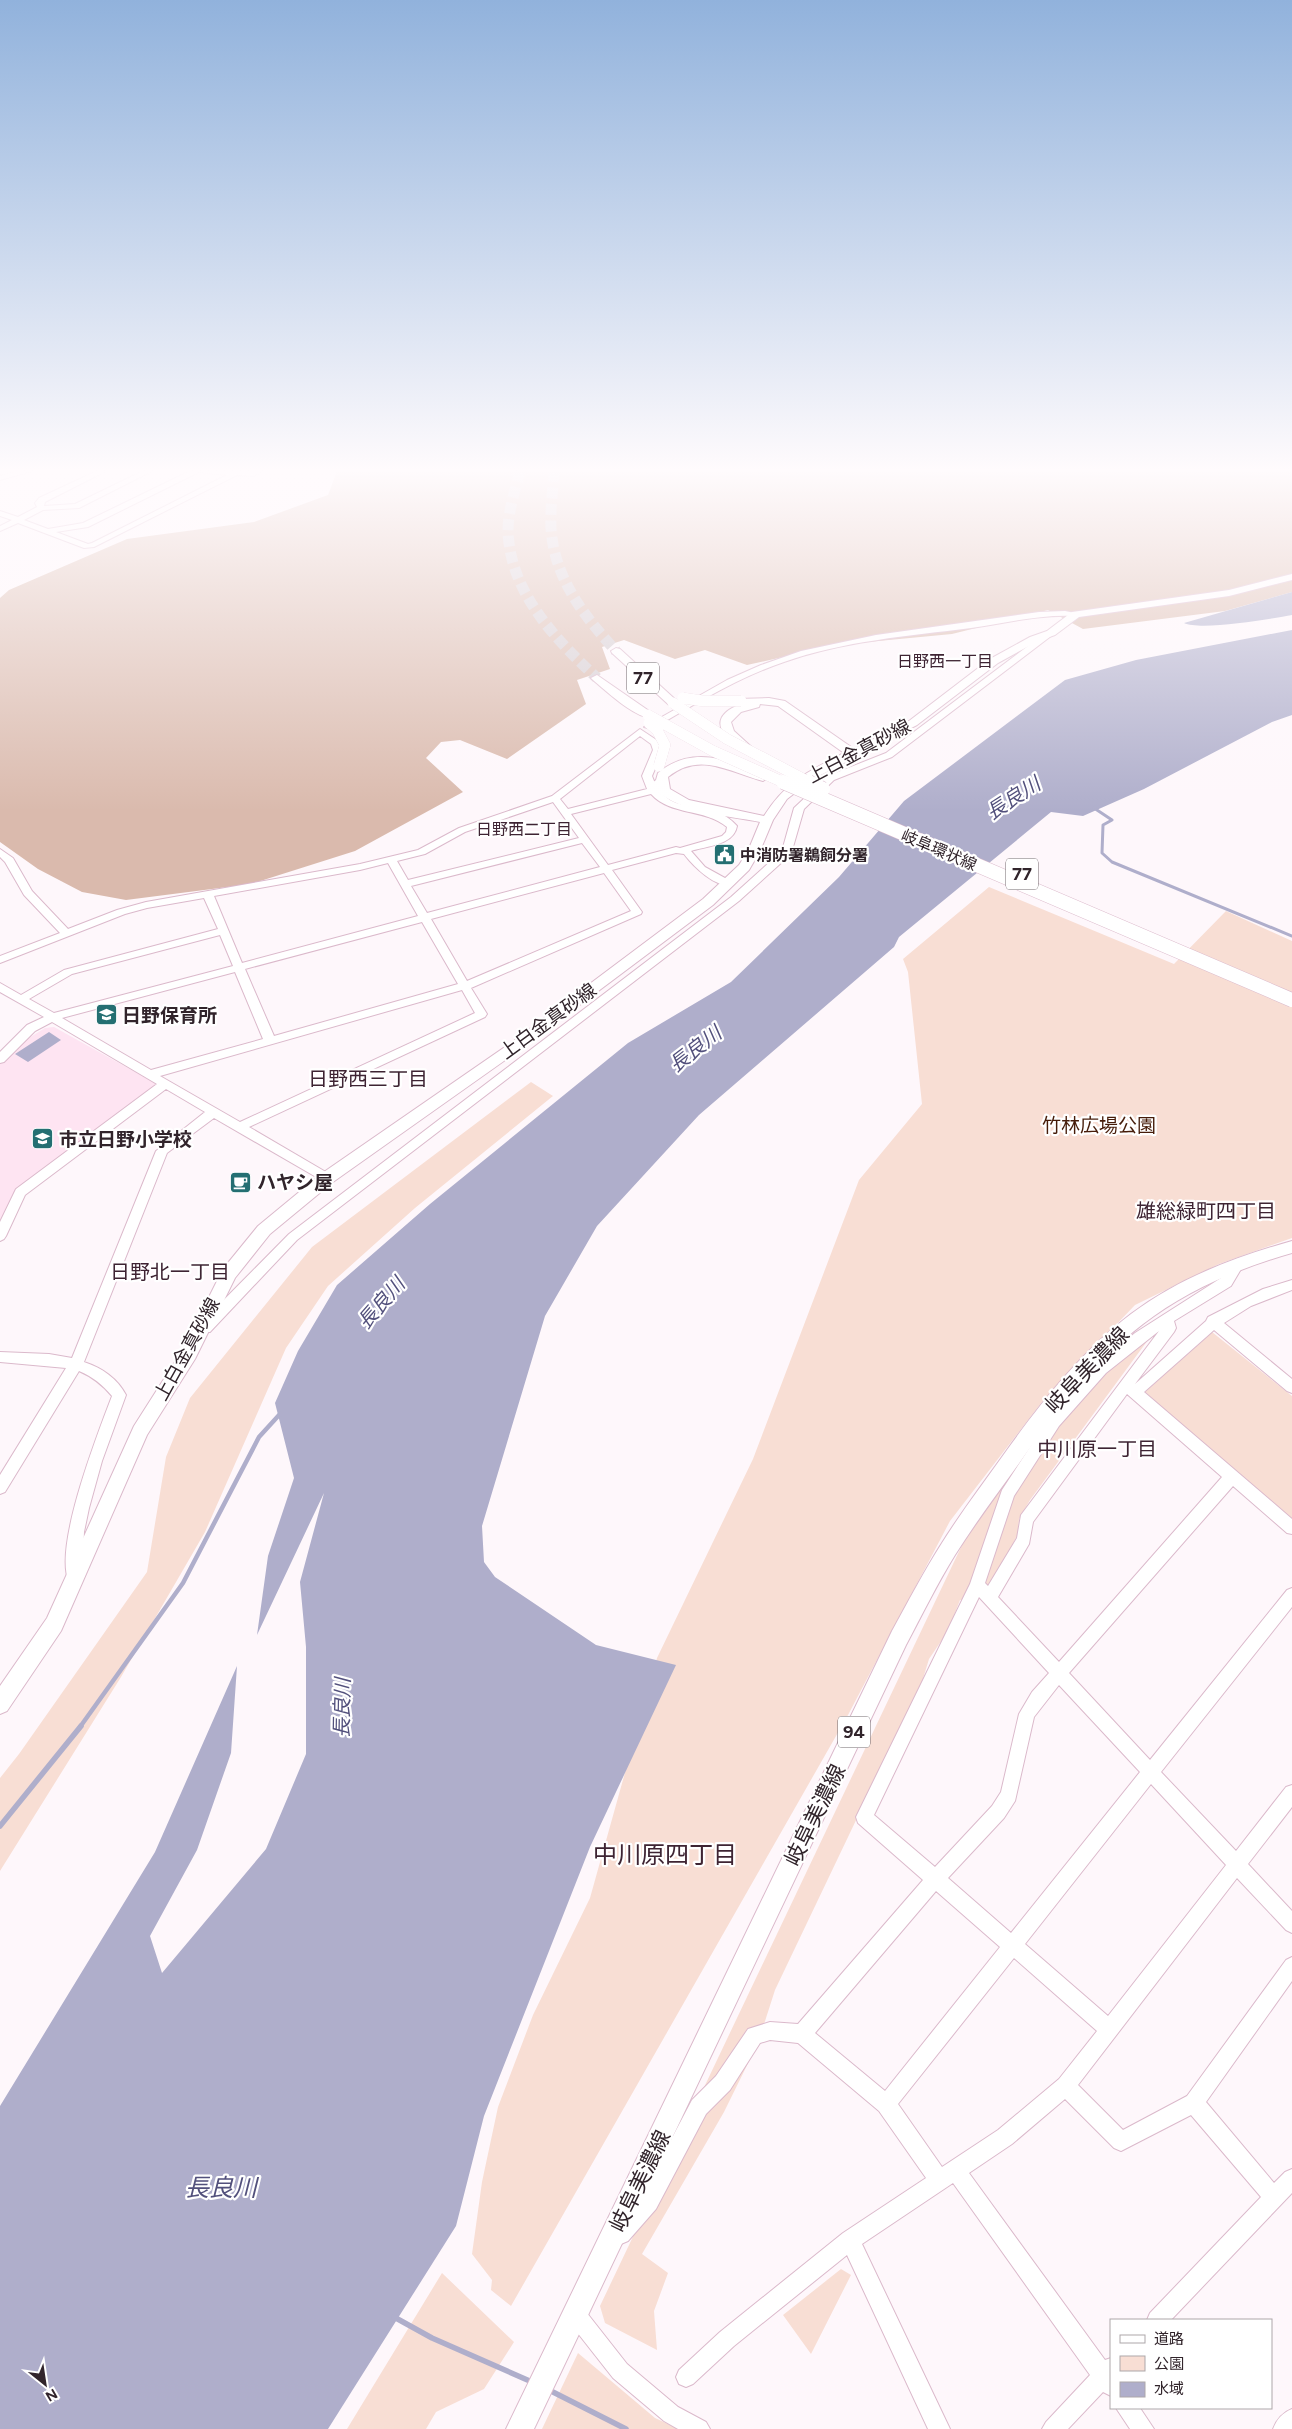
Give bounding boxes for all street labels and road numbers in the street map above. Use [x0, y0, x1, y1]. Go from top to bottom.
road number: 77 [627, 662, 659, 694]
street label: 上白金真砂線 [803, 714, 915, 788]
street label: 岐阜環状線 [898, 826, 980, 874]
road number: 77 [1006, 859, 1038, 890]
street label: 上白金真砂線 [495, 978, 601, 1064]
street label: 上白金真砂線 [149, 1294, 225, 1404]
street label: 岐阜美濃線 [1039, 1321, 1135, 1419]
road number: 94 [838, 1716, 870, 1748]
street label: 岐阜美濃線 [779, 1760, 851, 1870]
street label: 岐阜美濃線 [604, 2126, 676, 2236]

